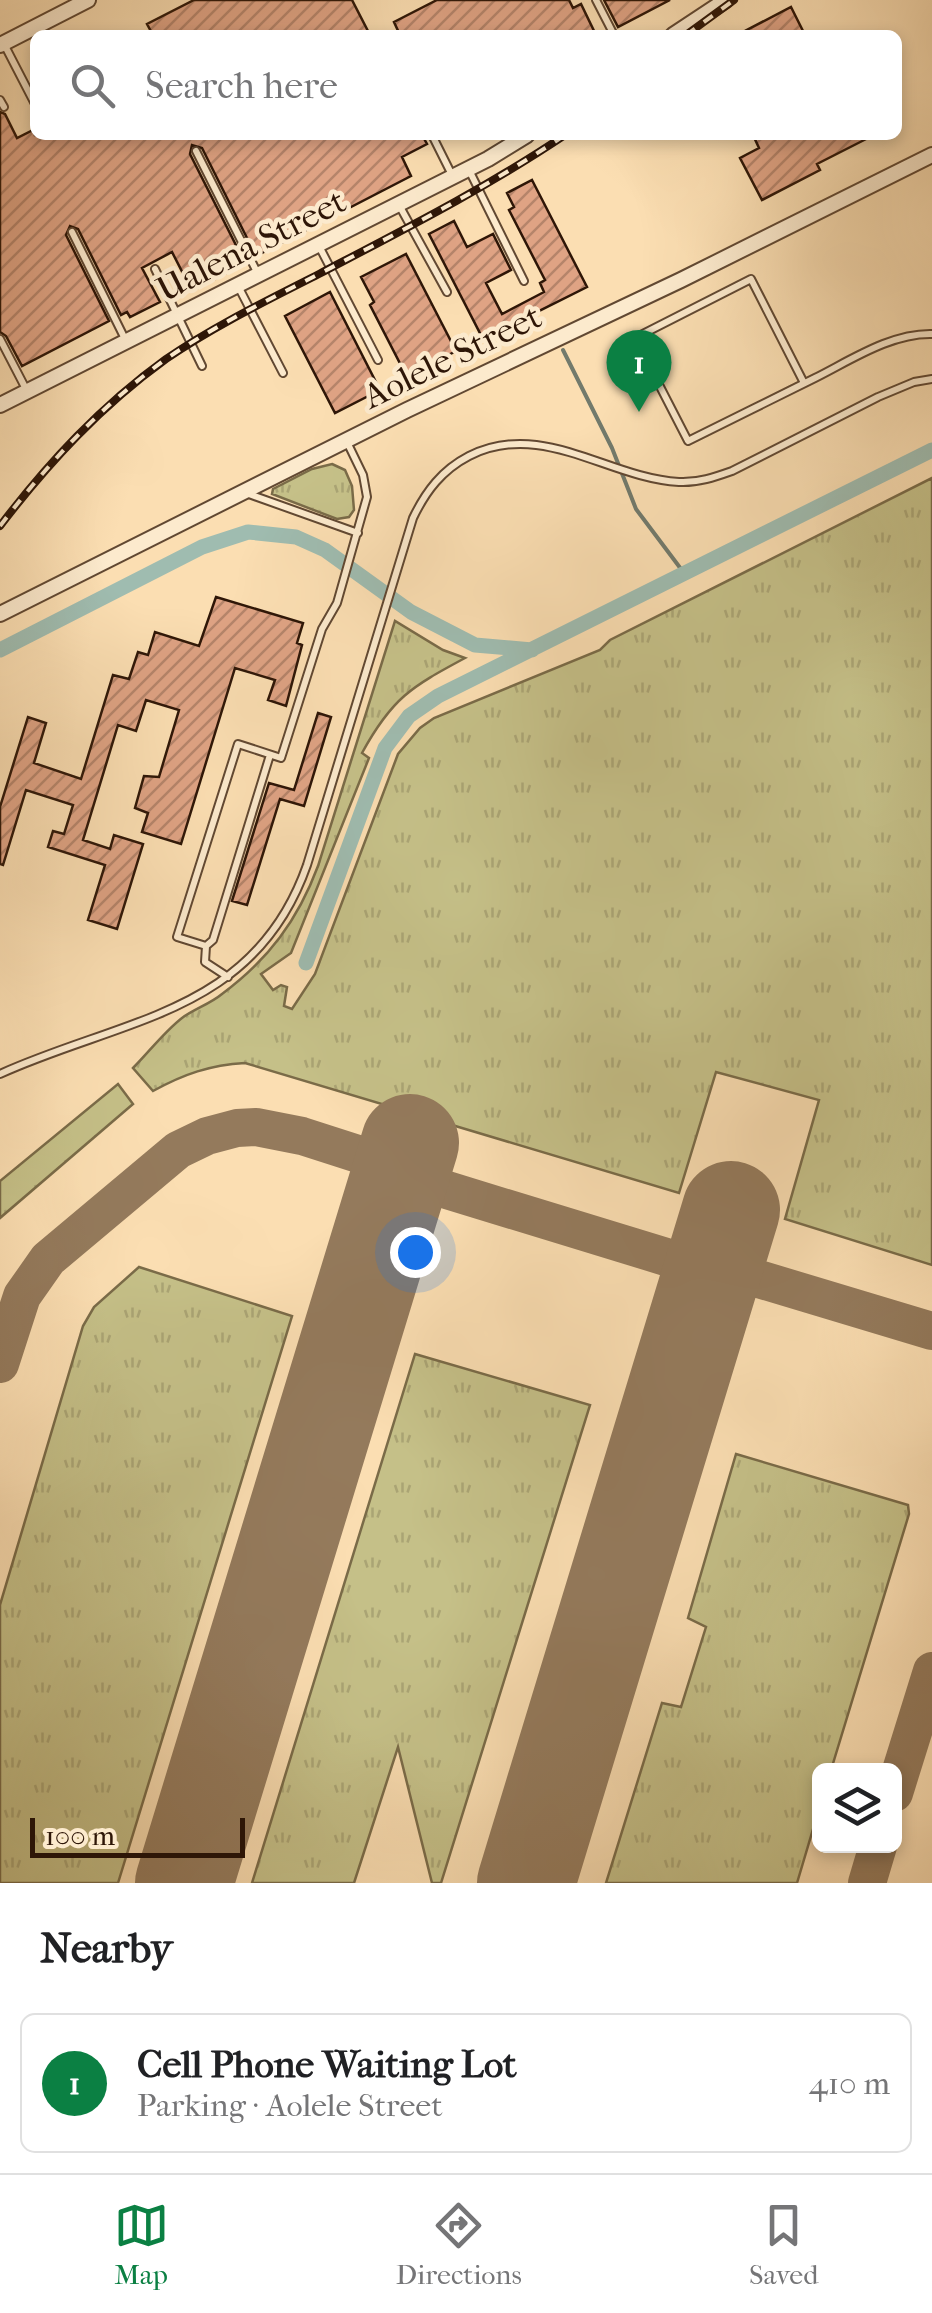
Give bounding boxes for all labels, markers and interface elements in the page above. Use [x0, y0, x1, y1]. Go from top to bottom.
search box [30, 30, 902, 140]
icon: search [65, 58, 120, 113]
text: Search here [145, 63, 338, 108]
street label: Ualena Street [150, 180, 353, 311]
street label: Aolele Street [355, 295, 548, 418]
pin: 1 [606, 330, 672, 412]
your location [390, 1227, 441, 1278]
map controls [812, 1763, 902, 1853]
button: layers [812, 1763, 902, 1853]
scale bar [30, 1813, 245, 1858]
text: 100 m [45, 1819, 115, 1852]
text: Nearby [40, 1924, 172, 1973]
text: Cell Phone Waiting Lot [137, 2042, 517, 2087]
text: 1 [69, 2065, 80, 2102]
text: 410 m [809, 2065, 890, 2102]
text: Parking · Aolele Street [137, 2087, 443, 2124]
tab: Map [114, 2198, 169, 2291]
tab: Directions [396, 2198, 522, 2291]
tab: Saved [749, 2198, 818, 2291]

